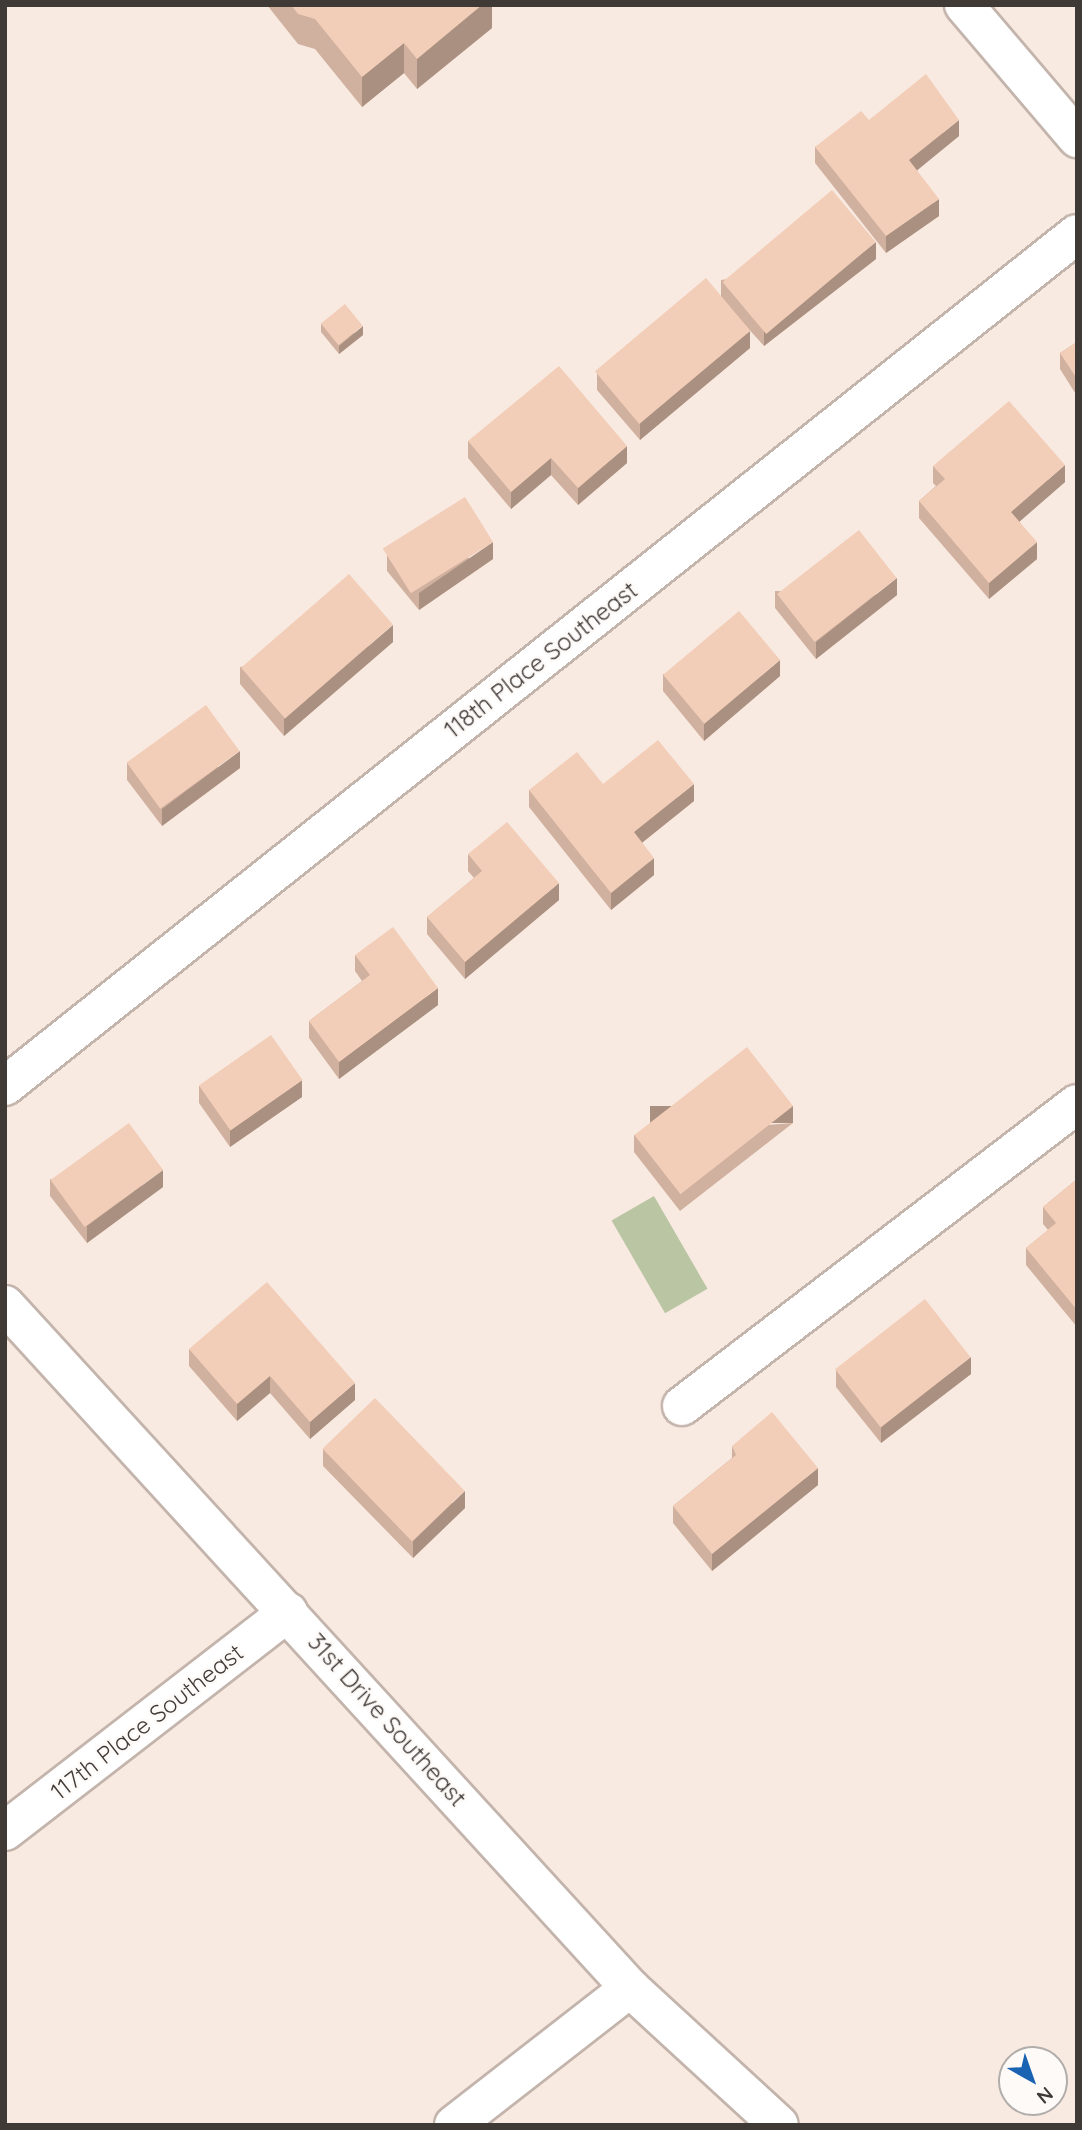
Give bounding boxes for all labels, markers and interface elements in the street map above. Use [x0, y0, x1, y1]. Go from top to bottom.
street label: 118th Place Southeast [439, 576, 643, 744]
street label: 31st Drive Southeast [302, 1628, 472, 1812]
street label: 117th Place Southeast [45, 1638, 249, 1806]
north arrow [998, 2046, 1068, 2116]
text: N [1032, 2082, 1058, 2109]

